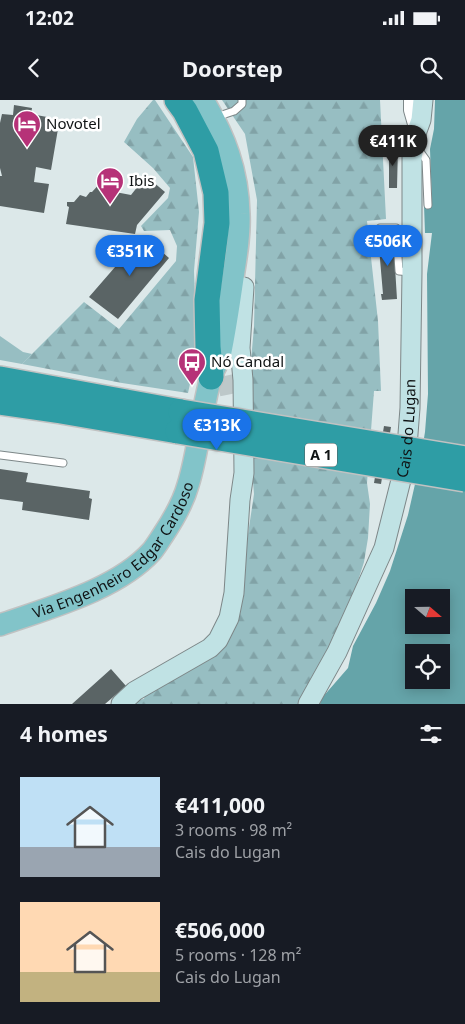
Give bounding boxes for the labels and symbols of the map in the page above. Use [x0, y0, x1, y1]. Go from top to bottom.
hotel icon: Novotel [12, 109, 42, 148]
place label: Novotel [46, 113, 101, 133]
pin: €411K [358, 124, 428, 167]
hotel icon: Ibis [95, 166, 125, 205]
place label: Ibis [129, 170, 154, 190]
pin: €506K [353, 224, 423, 267]
pin: €351K [95, 234, 165, 277]
bus stop icon: Nó Candal [177, 347, 207, 386]
place label: Nó Candal [211, 351, 284, 371]
street label: Cais do Lugan [391, 379, 419, 480]
pin: €313K [182, 408, 252, 451]
road number: A 1 [305, 444, 337, 466]
street label: Via Engenheiro Edgar Cardoso [30, 479, 197, 622]
north arrow [405, 589, 450, 634]

